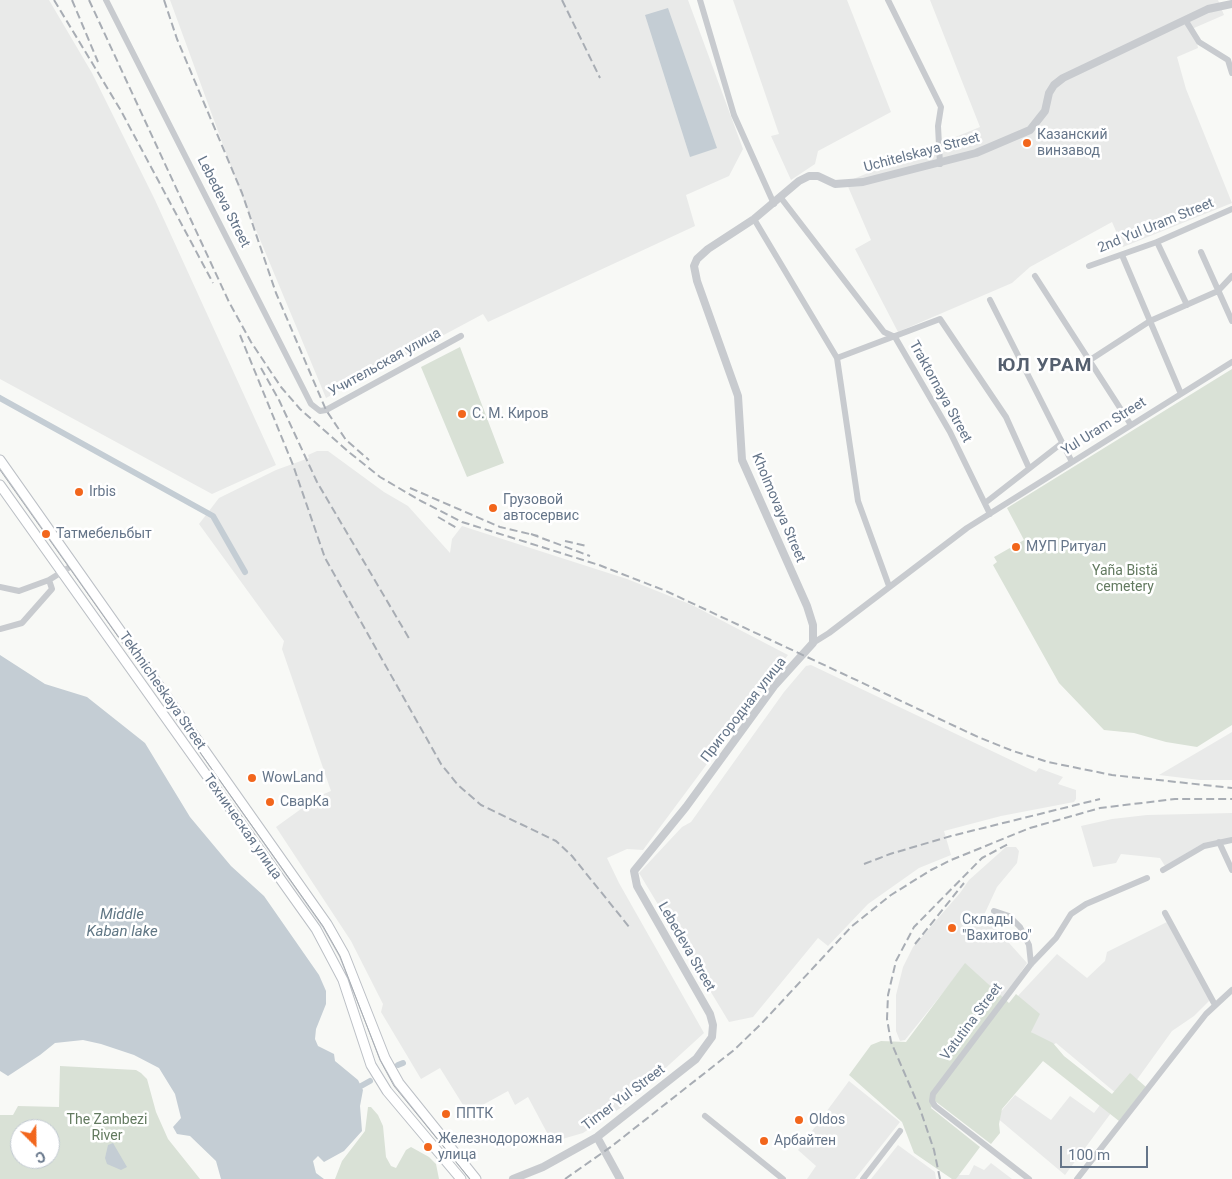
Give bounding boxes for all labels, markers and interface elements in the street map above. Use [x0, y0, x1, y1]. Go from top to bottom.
place label: Казанский винзавод [1037, 127, 1107, 160]
street label: Uchitelskaya Street [862, 129, 982, 177]
marker: Казанский винзавод [1021, 137, 1033, 149]
street label: Lebedeva Street [193, 154, 253, 250]
street label: 2nd Yul Uram Street [1096, 195, 1216, 257]
street label: Учительская улица [326, 325, 444, 401]
street label: Traktornaya Street [905, 338, 975, 446]
district label: ЮЛ УРАМ [997, 355, 1093, 377]
street label: Yul Uram Street [1059, 394, 1149, 460]
place label: С. М. Киров [472, 406, 548, 422]
marker: С. М. Киров [456, 408, 468, 420]
street label: Kholmovaya Street [747, 451, 809, 565]
place label: Irbis [89, 484, 116, 500]
marker: Irbis [73, 486, 85, 498]
place label: Грузовой автосервис [503, 492, 579, 524]
marker: Грузовой автосервис [487, 502, 499, 514]
place label: Татмебельбыт [56, 526, 152, 542]
marker: Татмебельбыт [40, 528, 52, 540]
place label: МУП Ритуал [1026, 539, 1106, 555]
marker: МУП Ритуал [1010, 541, 1022, 553]
park label: Yaña Bistä cemetery [1092, 563, 1158, 596]
street label: Tekhnicheskaya Street [115, 629, 209, 753]
street label: Пригородная улица [698, 654, 790, 766]
place label: WowLand [262, 770, 323, 786]
street label: Техническая улица [199, 771, 285, 883]
marker: WowLand [246, 772, 258, 784]
place label: СварКа [280, 794, 329, 810]
marker: СварКа [264, 796, 276, 808]
street label: Lebedeva Street [654, 899, 718, 995]
water label: Middle Kaban lake [86, 906, 158, 941]
place label: Склады "Вахитово" [962, 912, 1032, 944]
marker: Склады "Вахитово" [946, 922, 958, 934]
street label: Vatutina Street [938, 980, 1006, 1064]
street label: Timer Yul Street [579, 1061, 669, 1135]
place label: ППТК [456, 1106, 493, 1122]
marker: ППТК [440, 1108, 452, 1120]
park label: The Zambezi River [67, 1112, 147, 1144]
place label: Oldos [809, 1112, 845, 1128]
marker: Oldos [793, 1114, 805, 1126]
north arrow [10, 1119, 60, 1169]
place label: Железнодорожная улица [438, 1131, 562, 1164]
place label: Арбайтен [774, 1133, 836, 1149]
marker: Арбайтен [758, 1135, 770, 1147]
scale bar [1062, 1136, 1150, 1168]
marker: Железнодорожная улица [422, 1141, 434, 1153]
text: 100 m [1068, 1146, 1110, 1164]
text: С [33, 1148, 48, 1166]

